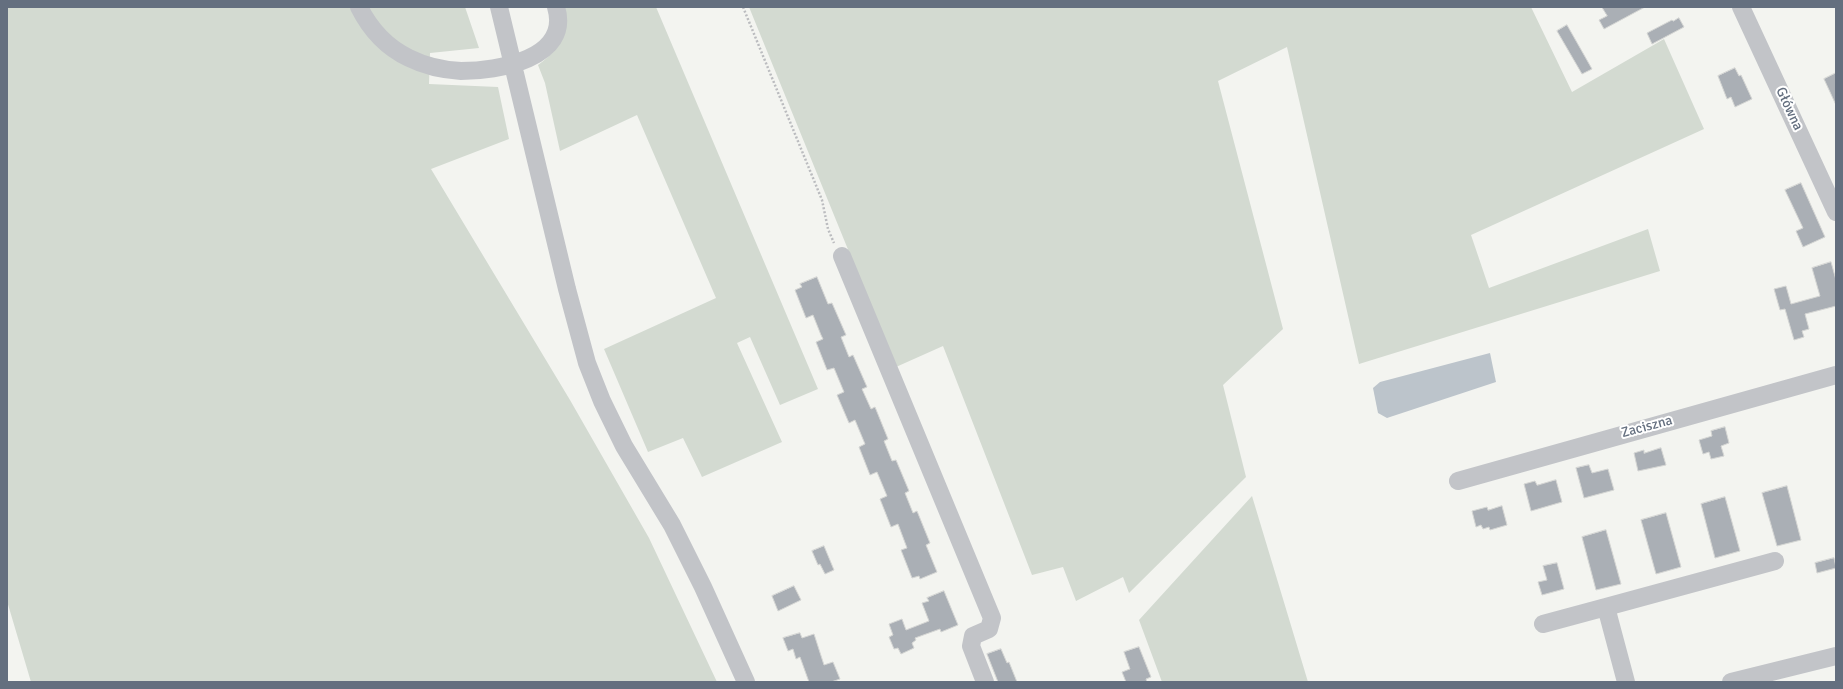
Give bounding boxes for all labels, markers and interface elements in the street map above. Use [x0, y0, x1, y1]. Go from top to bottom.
street label: Główna [1772, 85, 1806, 133]
street label: Zaciszna [1620, 412, 1674, 442]

